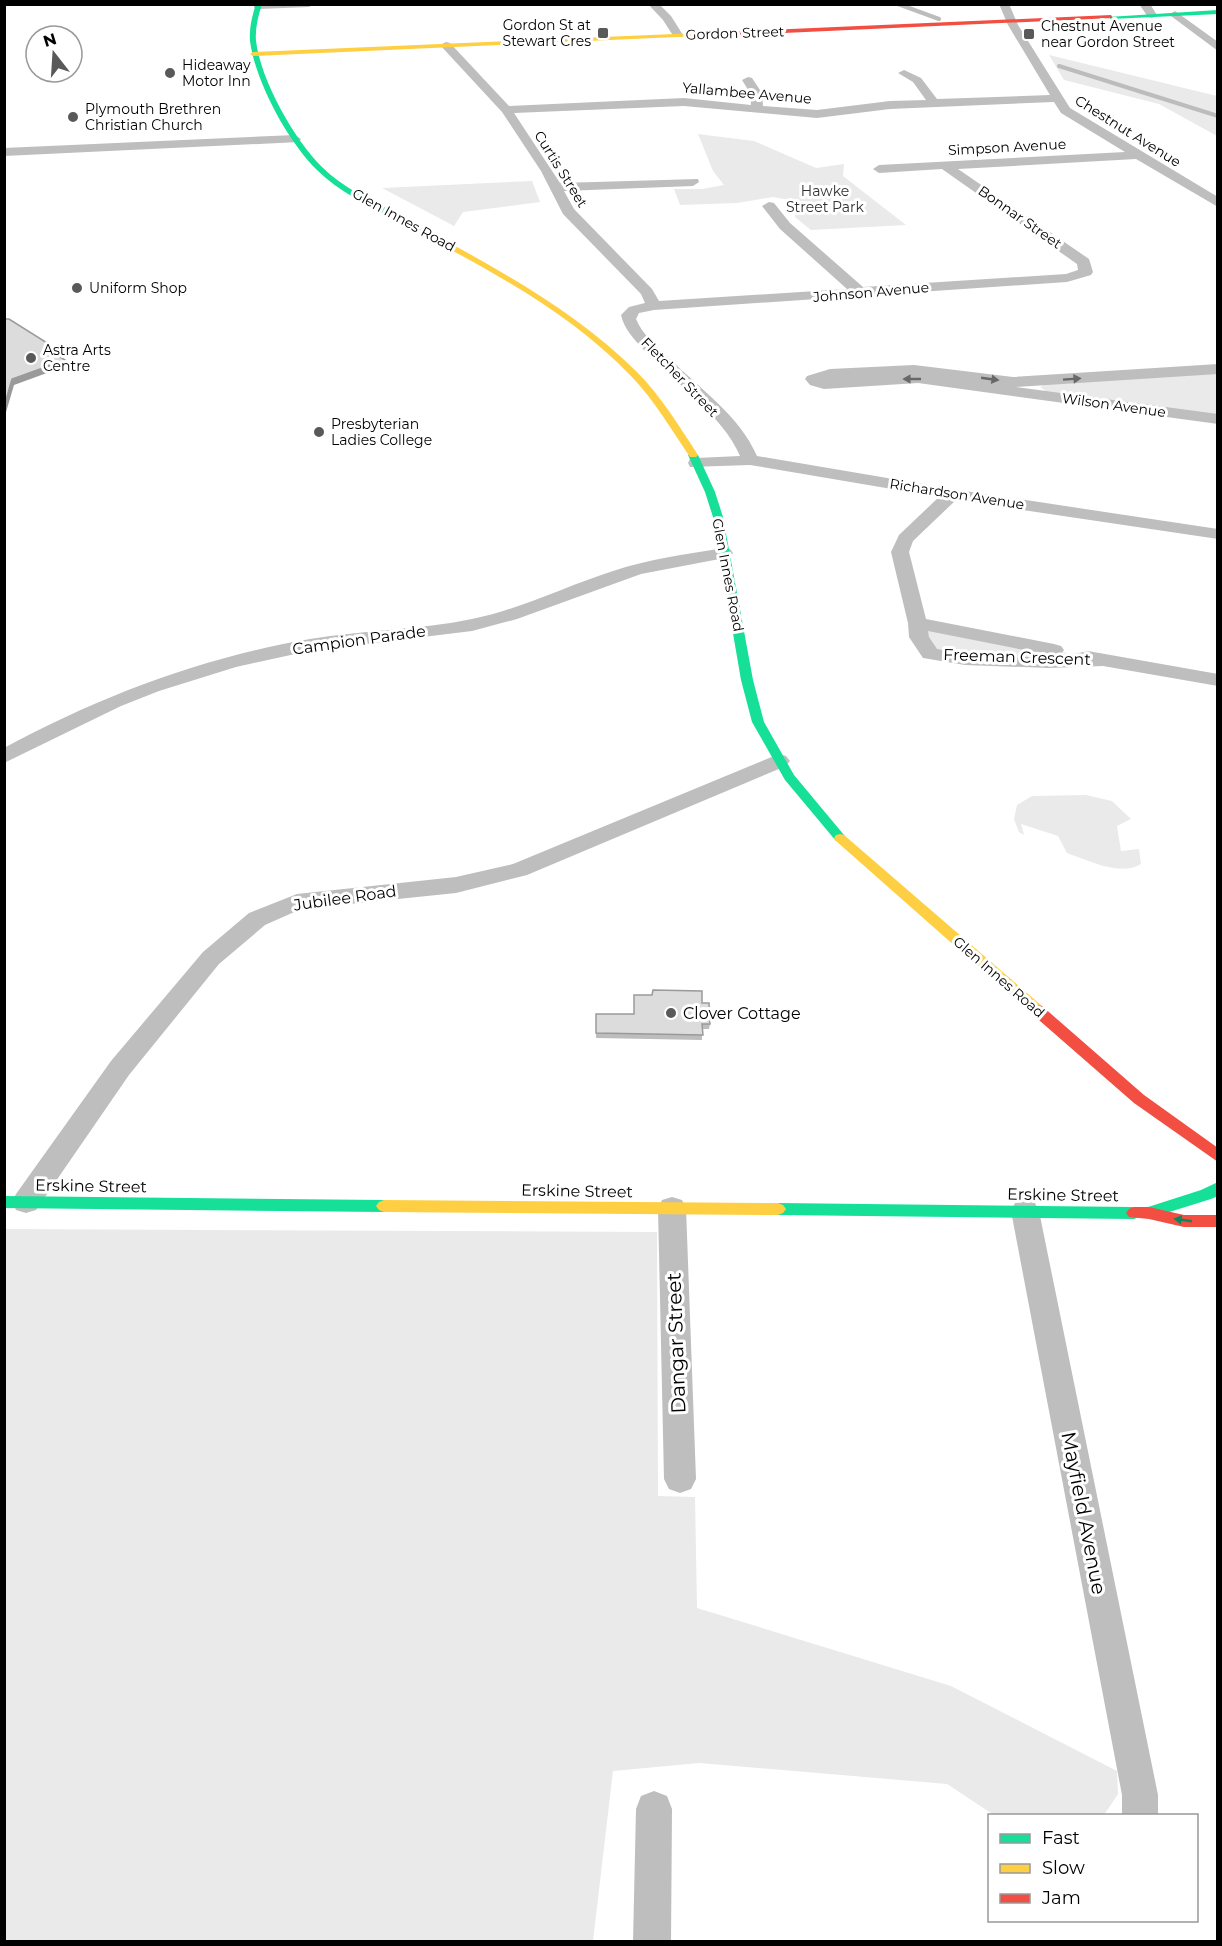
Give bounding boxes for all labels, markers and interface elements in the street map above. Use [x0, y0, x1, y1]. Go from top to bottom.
place label: Gordon St at Stewart Cres [503, 16, 591, 50]
place label: Chestnut Avenue near Gordon Street [1041, 17, 1175, 51]
street label: Gordon Street [685, 22, 785, 44]
north arrow [24, 24, 84, 84]
marker: Gordon St at Stewart Cres [596, 26, 610, 40]
marker: Chestnut Avenue near Gordon Street [1022, 27, 1036, 41]
text: N [41, 29, 59, 51]
place label: Hideaway Motor Inn [182, 56, 251, 90]
marker: Hideaway Motor Inn [163, 66, 177, 80]
street label: Yallambee Avenue [682, 78, 812, 108]
street label: Chestnut Avenue [1072, 91, 1184, 171]
place label: Plymouth Brethren Christian Church [85, 100, 221, 134]
marker: Plymouth Brethren Christian Church [66, 110, 80, 124]
street label: Curtis Street [530, 127, 592, 211]
street label: Simpson Avenue [947, 135, 1067, 159]
street label: Bonnar Street [975, 181, 1066, 253]
park label: Hawke Street Park [786, 182, 865, 216]
street label: Glen Innes Road [349, 184, 459, 256]
street label: Johnson Avenue [811, 278, 930, 306]
place label: Uniform Shop [89, 279, 187, 297]
marker: Uniform Shop [70, 281, 84, 295]
street label: Fletcher Street [637, 333, 723, 421]
place label: Astra Arts Centre [43, 341, 111, 375]
marker: Astra Arts Centre [24, 351, 38, 365]
one-way arrow [902, 374, 921, 384]
one-way arrow [1062, 374, 1081, 384]
one-way arrow [981, 375, 1000, 384]
street label: Wilson Avenue [1061, 389, 1167, 421]
place label: Presbyterian Ladies College [331, 415, 432, 449]
marker: Presbyterian Ladies College [312, 425, 326, 439]
street label: Richardson Avenue [888, 474, 1026, 514]
street label: Glen Innes Road [708, 517, 748, 633]
street label: Campion Parade [291, 621, 427, 659]
street label: Freeman Crescent [943, 645, 1092, 669]
street label: Jubilee Road [291, 881, 398, 915]
street label: Glen Innes Road [950, 933, 1048, 1021]
place label: Clover Cottage [683, 1004, 801, 1023]
marker: Clover Cottage [664, 1006, 678, 1020]
street label: Erskine Street [35, 1176, 148, 1196]
street label: Erskine Street [521, 1181, 634, 1201]
street label: Erskine Street [1007, 1185, 1120, 1205]
one-way arrow [1173, 1215, 1192, 1224]
street label: Dangar Street [662, 1272, 690, 1414]
street label: Mayfield Avenue [1056, 1430, 1112, 1596]
legend [988, 1814, 1198, 1922]
text: Fast [1042, 1827, 1080, 1849]
text: Slow [1042, 1857, 1085, 1879]
text: Jam [1041, 1887, 1081, 1909]

